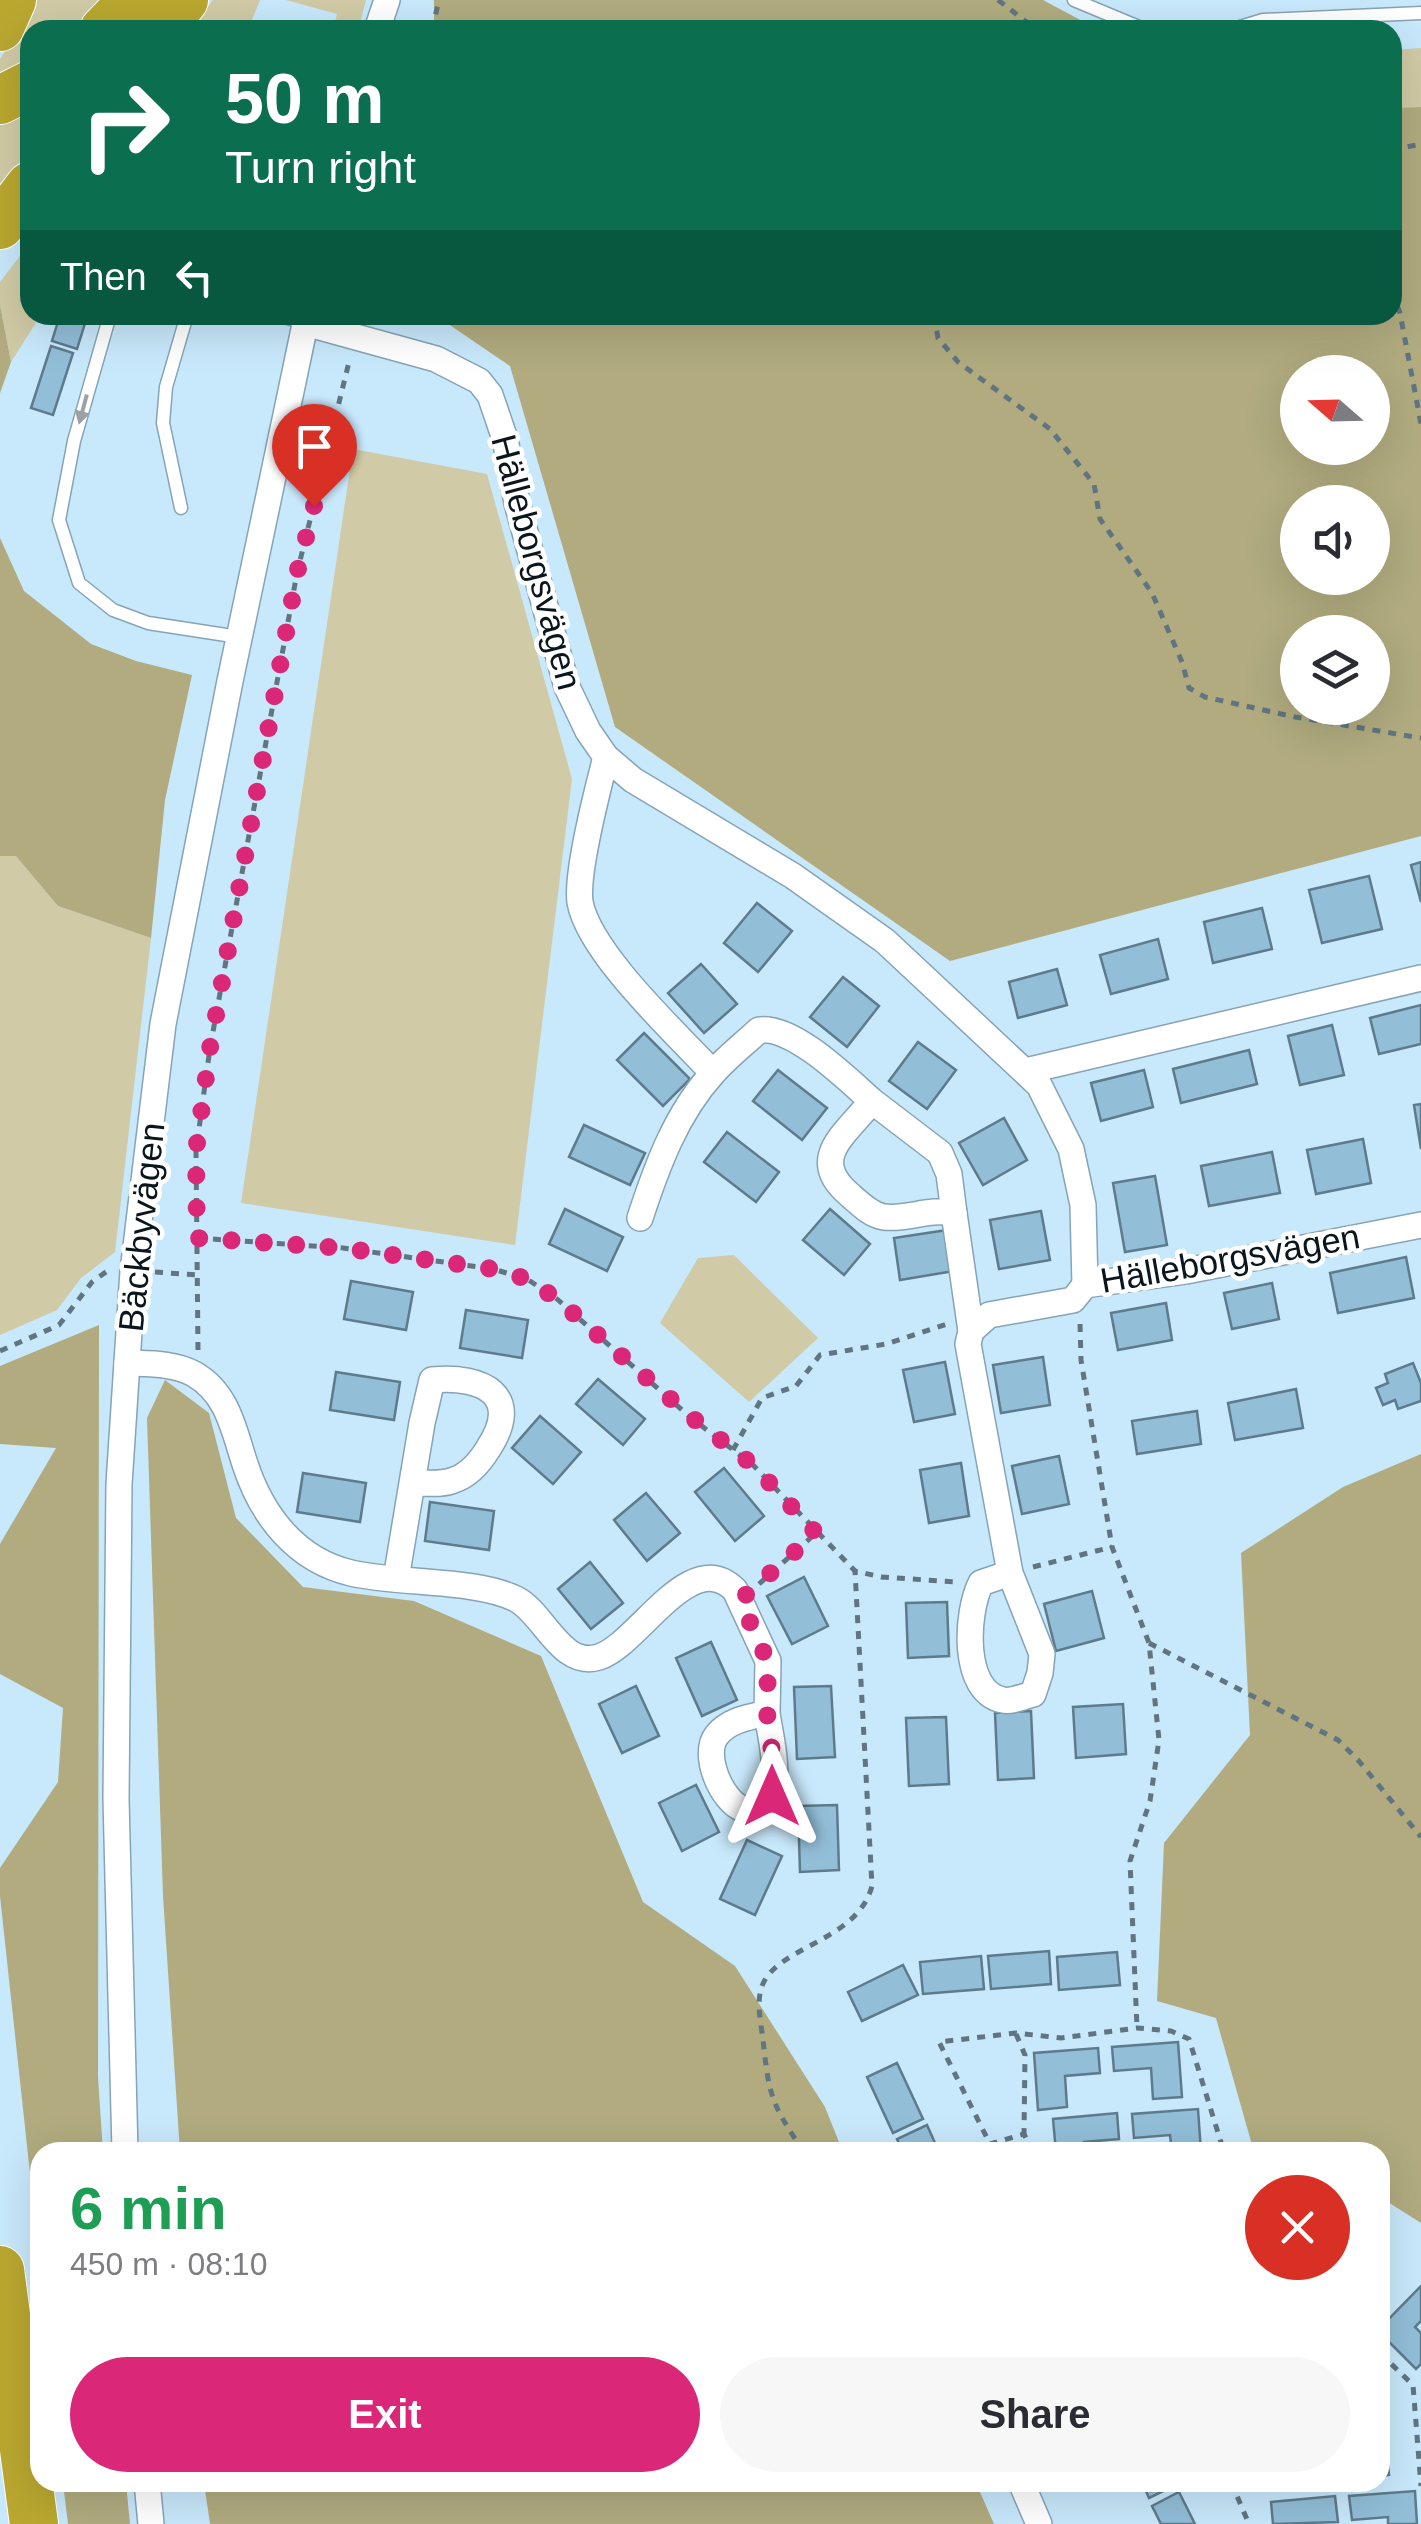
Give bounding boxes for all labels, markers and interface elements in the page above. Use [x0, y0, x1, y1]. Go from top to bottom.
icon: right [60, 60, 190, 190]
text: 50 m [225, 60, 385, 138]
text: Turn right [225, 142, 416, 193]
icon: left [167, 250, 222, 305]
text: Then [60, 256, 147, 298]
north arrow [1280, 355, 1390, 465]
map controls [1280, 355, 1390, 725]
one-way arrow [74, 394, 90, 425]
pin [272, 404, 357, 507]
icon: arrive [287, 419, 342, 474]
street label: Hälleborgsvägen [484, 430, 590, 694]
button: sound [1280, 485, 1390, 595]
button: layers [1280, 615, 1390, 725]
street label: Bäckbyvägen [111, 1120, 171, 1334]
street label: Hälleborgsvägen [1097, 1216, 1363, 1300]
position arrow [720, 1744, 824, 1848]
text: 6 min [70, 2175, 227, 2242]
button: close [1245, 2175, 1350, 2280]
text: 450 m · 08:10 [70, 2246, 267, 2282]
button: Exit [70, 2357, 700, 2472]
button: Share [720, 2357, 1350, 2472]

